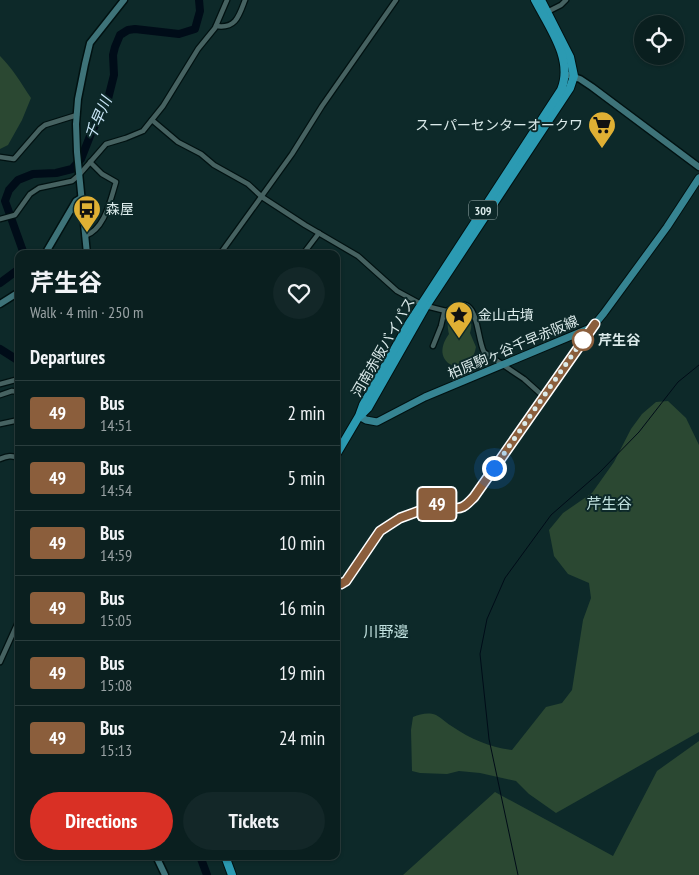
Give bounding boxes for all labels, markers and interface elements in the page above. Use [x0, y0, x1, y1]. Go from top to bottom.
map controls [634, 15, 684, 65]
button: locate [634, 15, 684, 65]
water label: 千早川 [80, 92, 116, 142]
supermarket icon: スーパーセンターオークワ [587, 110, 617, 149]
place label: スーパーセンターオークワ [415, 116, 583, 134]
bus stop icon: 森屋 [72, 194, 102, 233]
place label: 森屋 [106, 200, 134, 218]
road number: 309 [469, 200, 497, 220]
text: 芹生谷 [30, 267, 102, 298]
button: heart [273, 267, 325, 319]
street label: 河南赤阪バイパス [347, 294, 419, 400]
place icon: 金山古墳 [444, 300, 474, 339]
text: Walk · 4 min · 250 m [30, 302, 143, 322]
place label: 金山古墳 [478, 306, 534, 324]
street label: 柏原駒ヶ谷千早赤阪線 [445, 311, 581, 383]
marker: 芹生谷 [572, 329, 594, 351]
place label: 芹生谷 [598, 331, 641, 349]
text: Departures [30, 345, 105, 369]
text: Bus [100, 391, 124, 415]
text: 49 [49, 401, 66, 424]
text: 2 min [288, 401, 325, 425]
text: 14:51 [100, 415, 132, 435]
text: Bus [100, 456, 124, 480]
your location [482, 456, 507, 481]
text: 49 [49, 466, 66, 489]
text: 5 min [288, 466, 325, 490]
text: 14:54 [100, 480, 132, 500]
line badge: 49 [414, 488, 460, 520]
text: 49 [428, 492, 446, 515]
district label: 芹生谷 [586, 494, 632, 513]
text: Bus [100, 521, 124, 545]
text: 49 [49, 531, 66, 554]
text: 10 min [279, 531, 325, 555]
text: 14:59 [100, 545, 132, 565]
text: Bus [100, 586, 124, 610]
text: 49 [49, 596, 66, 619]
text: 16 min [279, 596, 325, 620]
text: 15:05 [100, 610, 132, 630]
district label: 川野邊 [363, 622, 409, 641]
text: Bus [100, 651, 124, 675]
text: 49 [49, 661, 66, 684]
text: 19 min [279, 661, 325, 685]
text: 15:08 [100, 675, 132, 695]
text: Bus [100, 716, 124, 740]
text: 49 [49, 726, 66, 749]
text: 24 min [279, 726, 325, 750]
text: 15:13 [100, 740, 132, 760]
button: Directions [30, 792, 173, 850]
button: Tickets [183, 792, 325, 850]

